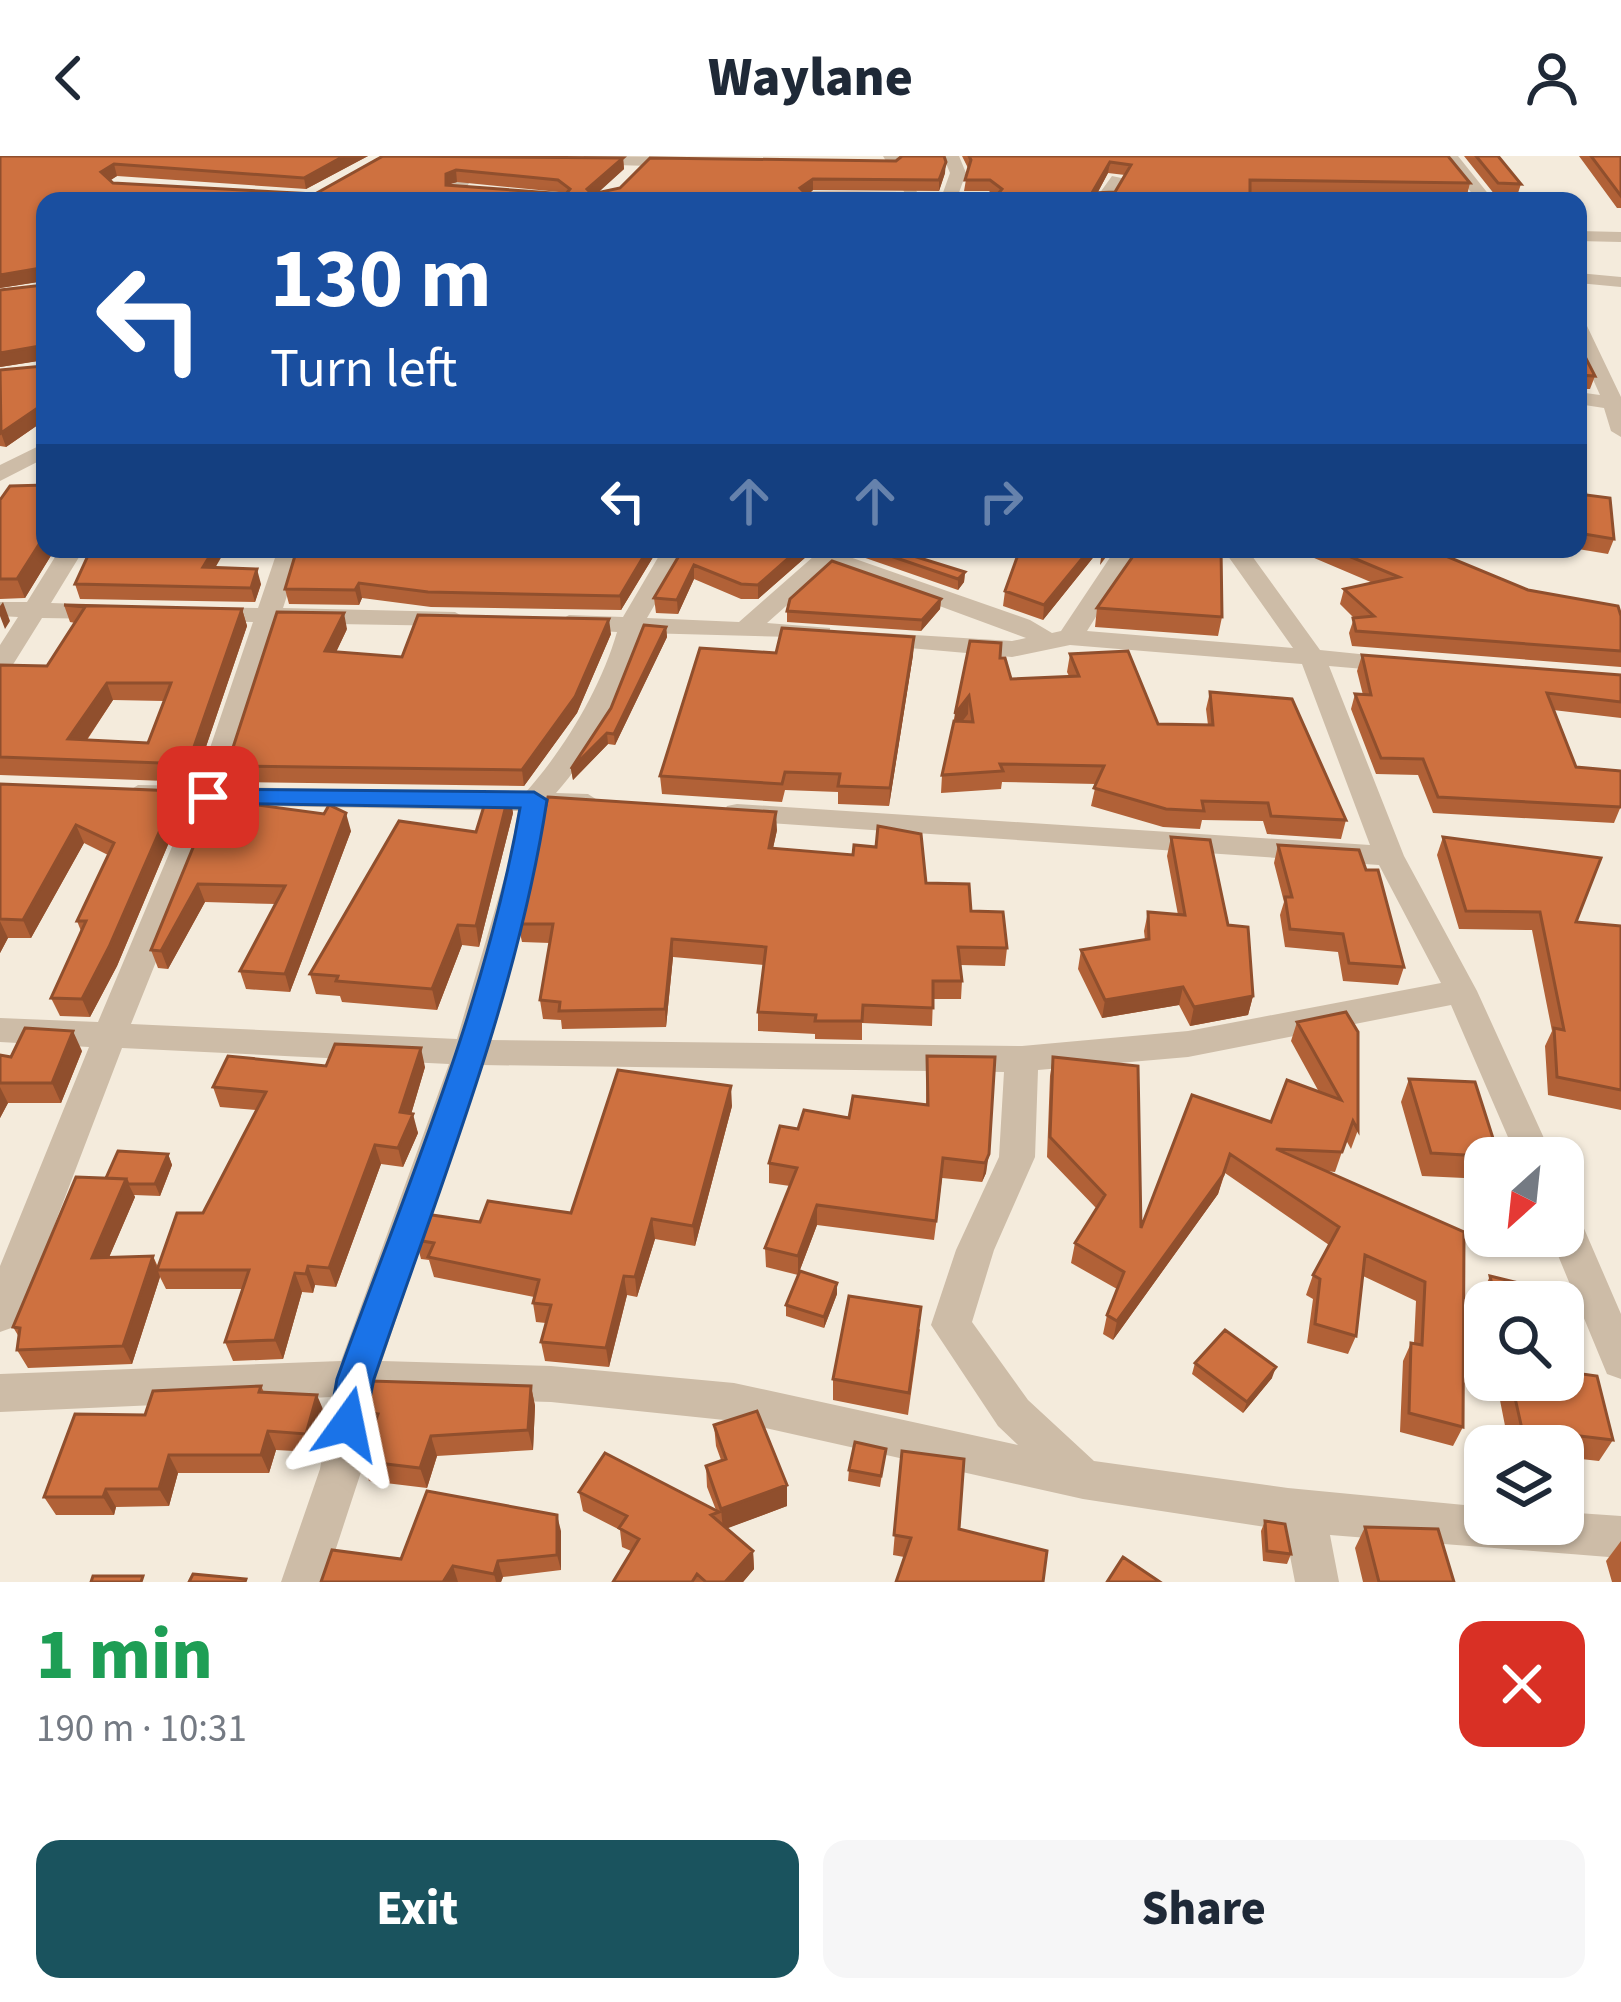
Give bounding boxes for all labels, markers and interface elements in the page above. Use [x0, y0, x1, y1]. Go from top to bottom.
text: Waylane [708, 40, 913, 117]
icon: back [36, 45, 102, 111]
icon: person [1519, 45, 1585, 111]
text: 130 m [270, 220, 492, 340]
icon: left [72, 240, 228, 396]
text: Turn left [270, 331, 457, 408]
icon: left [590, 468, 656, 534]
icon: ahead [716, 468, 782, 534]
icon: ahead [842, 468, 908, 534]
icon: right [968, 468, 1034, 534]
pin [157, 746, 259, 848]
icon: arrive [175, 764, 241, 830]
north arrow [1464, 1137, 1584, 1257]
map controls [1464, 1137, 1584, 1545]
button: search [1464, 1281, 1584, 1401]
position arrow [285, 1361, 411, 1487]
button: layers [1464, 1425, 1584, 1545]
text: 1 min [36, 1604, 213, 1707]
button: close [1459, 1621, 1585, 1747]
text: 190 m · 10:31 [36, 1701, 247, 1757]
button: Exit [36, 1840, 799, 1978]
button: Share [823, 1840, 1585, 1978]

